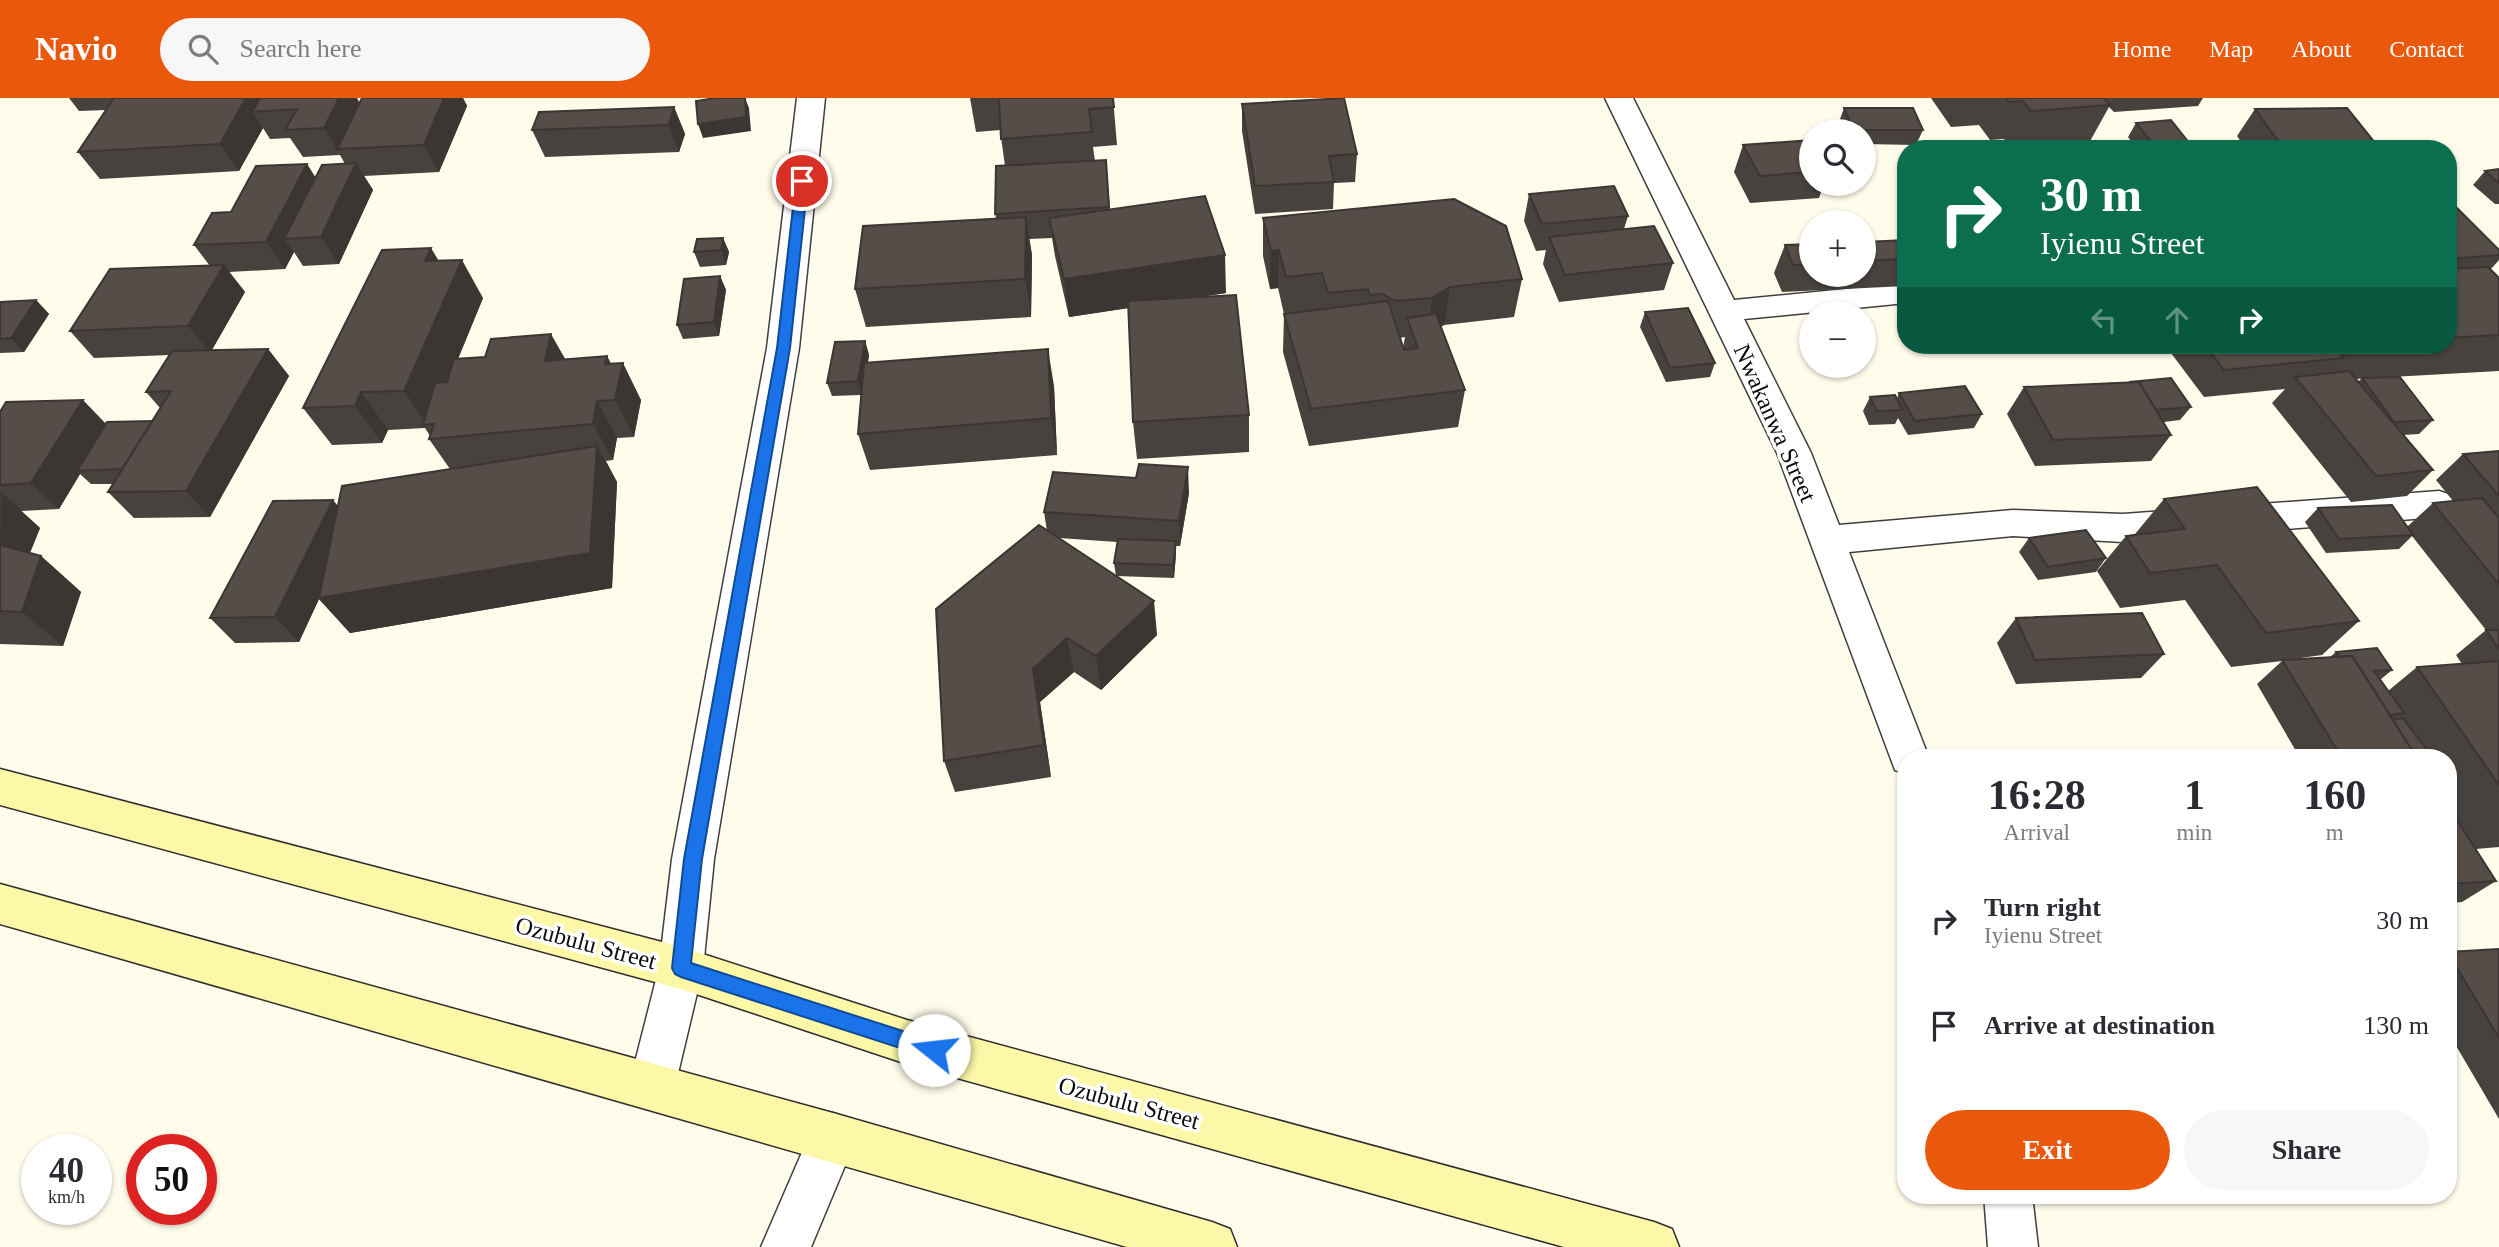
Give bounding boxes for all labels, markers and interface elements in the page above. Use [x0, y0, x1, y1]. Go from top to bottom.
search box [160, 18, 650, 81]
icon: search [184, 30, 222, 68]
text: Navio [35, 31, 118, 67]
text: Search here [240, 34, 361, 63]
text: Home [2113, 36, 2171, 62]
text: Map [2209, 36, 2253, 62]
text: About [2291, 36, 2351, 62]
text: Contact [2389, 36, 2464, 62]
map controls [1799, 119, 1876, 378]
button: search [1799, 119, 1876, 196]
pin [772, 151, 832, 211]
icon: arrive [783, 162, 821, 200]
text: 30 m [2040, 167, 2142, 222]
icon: right [1925, 168, 2016, 259]
button: + [1799, 210, 1876, 287]
text: Iyienu Street [2040, 225, 2204, 261]
button: − [1799, 301, 1876, 378]
icon: left [2085, 301, 2123, 339]
icon: ahead [2158, 301, 2196, 339]
icon: right [2231, 301, 2269, 339]
street label: Nwakanwa Street [1729, 340, 1822, 506]
text: 16:28 [1988, 772, 2086, 818]
text: 1 [2184, 772, 2205, 818]
text: 160 [2303, 772, 2366, 818]
text: Arrival [2004, 820, 2070, 845]
text: min [2177, 820, 2212, 845]
text: m [2326, 820, 2344, 845]
text: Turn right [1984, 893, 2101, 922]
icon: right [1925, 902, 1963, 940]
text: 30 m [2376, 906, 2429, 935]
street label: Ozubulu Street [513, 912, 660, 974]
text: Iyienu Street [1984, 923, 2102, 948]
icon: arrive [1925, 1007, 1963, 1045]
text: Arrive at destination [1984, 1011, 2215, 1040]
text: 130 m [2363, 1011, 2429, 1040]
position arrow [897, 1013, 971, 1087]
street label: Ozubulu Street [1056, 1072, 1203, 1134]
button: Exit [1925, 1110, 2170, 1190]
button: Share [2184, 1110, 2429, 1190]
speed limit sign: 50 [126, 1134, 217, 1225]
text: 40 [49, 1151, 84, 1190]
text: km/h [48, 1187, 85, 1207]

